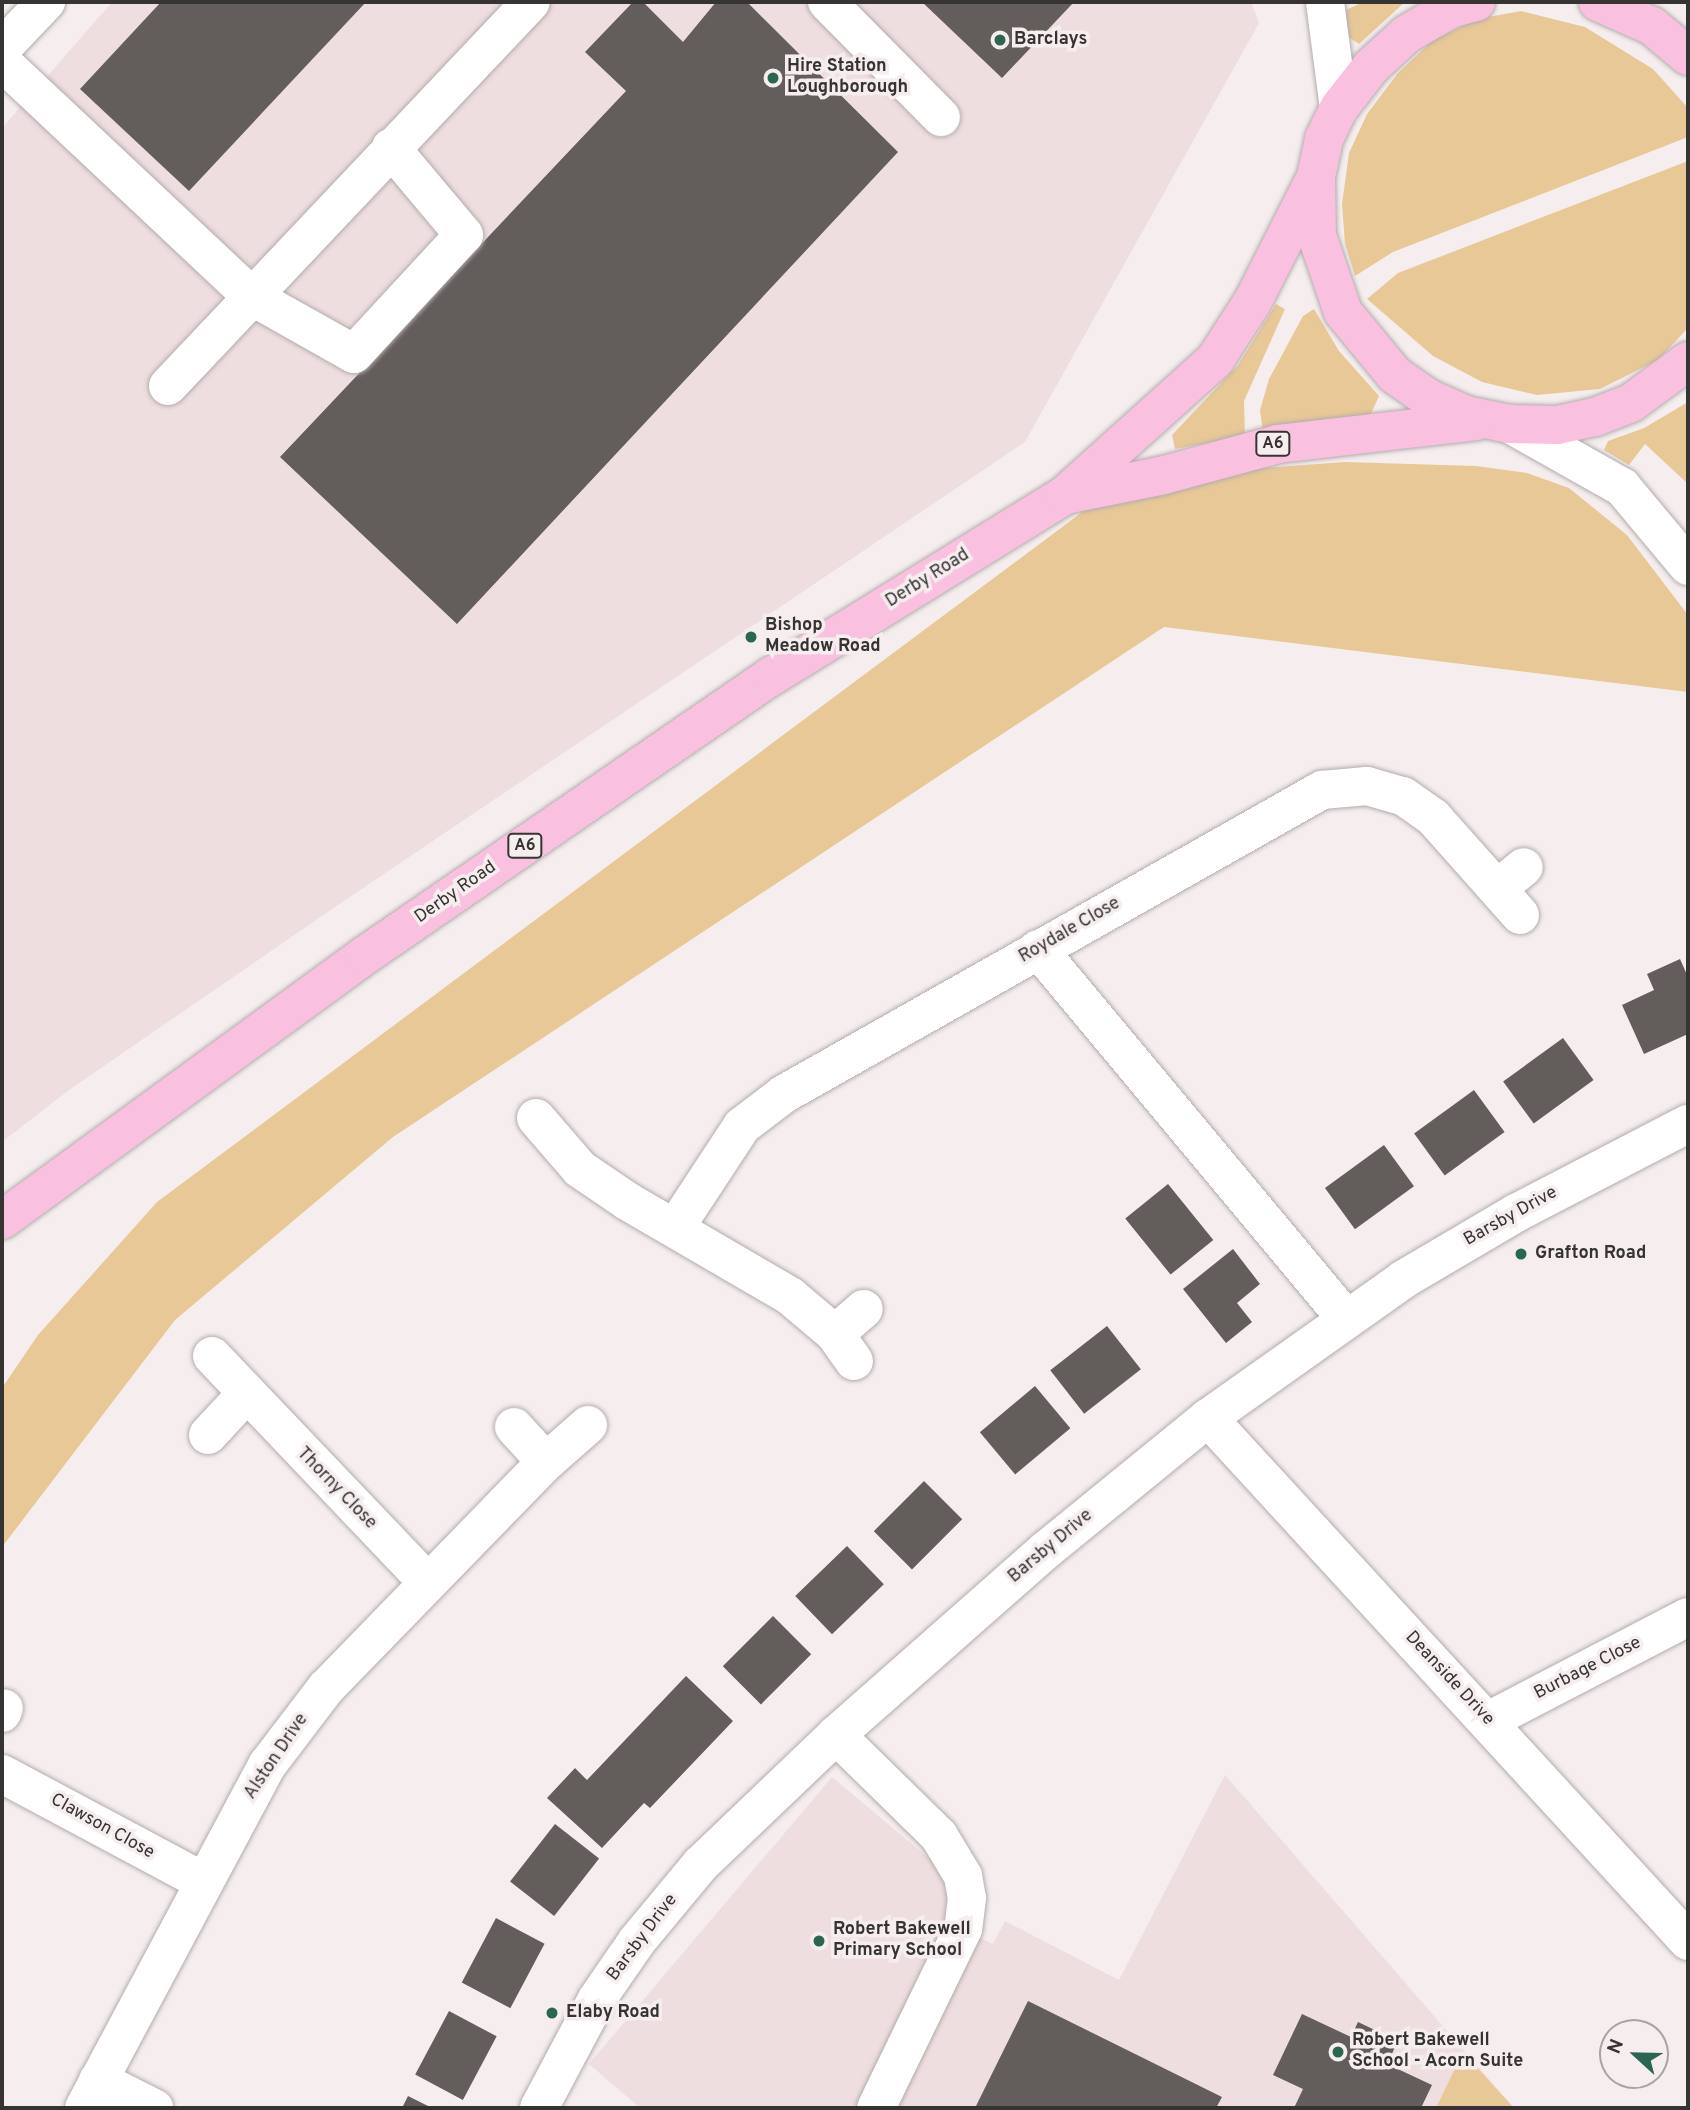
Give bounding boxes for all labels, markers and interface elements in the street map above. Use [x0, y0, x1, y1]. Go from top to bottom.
place label: Barclays [1014, 29, 1087, 51]
marker: Barclays [992, 32, 1008, 48]
place label: Hire Station Loughborough [787, 57, 908, 100]
marker: Hire Station Loughborough [765, 70, 781, 86]
road number: A6 [1254, 432, 1292, 457]
street label: Derby Road [882, 545, 974, 613]
place label: Bishop Meadow Road [765, 616, 881, 658]
marker: Bishop Meadow Road [743, 629, 759, 645]
road number: A6 [506, 834, 544, 859]
street label: Derby Road [411, 857, 501, 929]
street label: Roydale Close [1016, 893, 1124, 969]
street label: Barsby Drive [1461, 1183, 1561, 1251]
place label: Grafton Road [1535, 1243, 1646, 1265]
marker: Grafton Road [1513, 1246, 1529, 1262]
street label: Thorny Close [291, 1443, 381, 1535]
street label: Barsby Drive [1004, 1506, 1098, 1588]
street label: Deanside Drive [1400, 1627, 1498, 1731]
street label: Burbage Close [1531, 1633, 1645, 1705]
street label: Alston Drive [240, 1710, 314, 1804]
street label: Clawson Close [46, 1790, 158, 1864]
street label: Barsby Drive [603, 1890, 683, 1986]
place label: Robert Bakewell Primary School [833, 1920, 971, 1962]
marker: Robert Bakewell Primary School [811, 1933, 827, 1949]
place label: Elaby Road [566, 2002, 660, 2024]
marker: Elaby Road [544, 2005, 560, 2021]
north arrow [1599, 2019, 1669, 2089]
place label: Robert Bakewell School - Acorn Suite [1352, 2031, 1524, 2074]
text: N [1603, 2036, 1630, 2058]
marker: Robert Bakewell School - Acorn Suite [1330, 2044, 1346, 2060]

